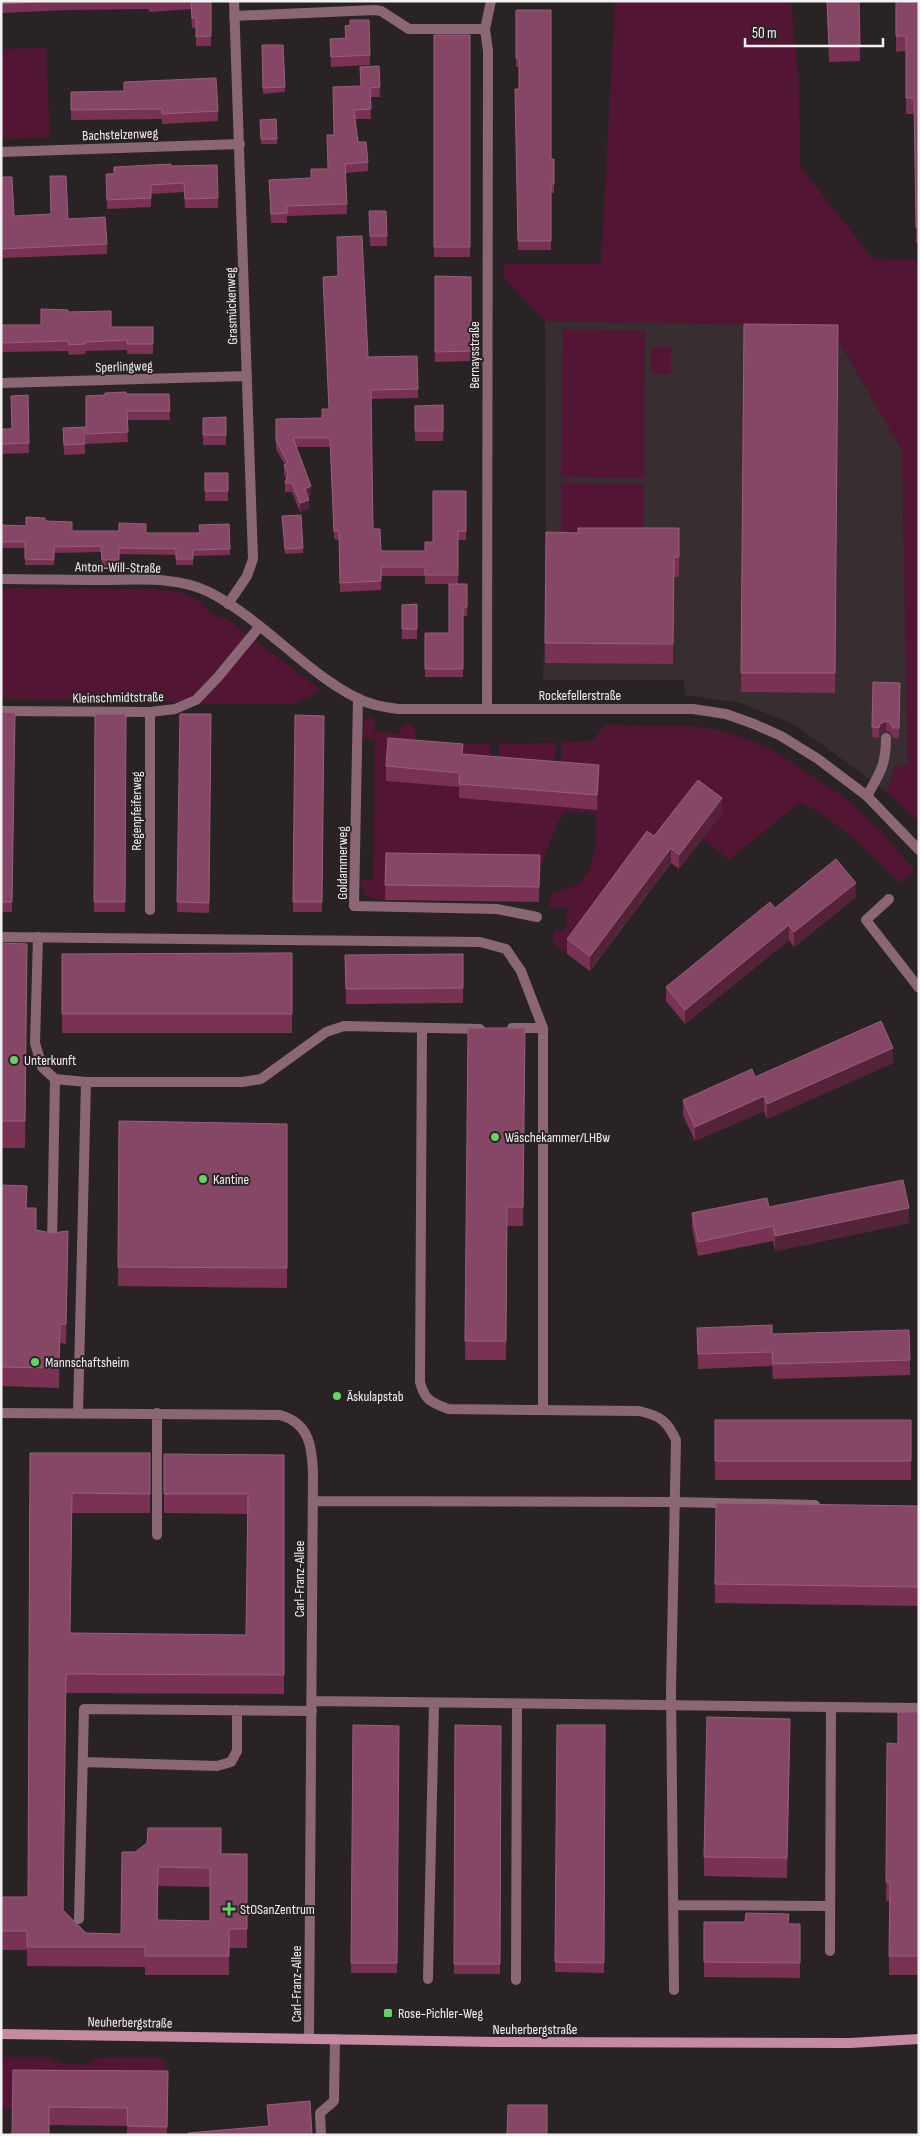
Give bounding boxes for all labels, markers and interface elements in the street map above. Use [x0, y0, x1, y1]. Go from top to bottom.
scale bar [745, 15, 882, 47]
text: 50 m [752, 24, 777, 43]
street label: Bachstelzenweg [82, 125, 159, 144]
street label: Grasmückenweg [222, 267, 241, 345]
street label: Bernaysstraße [466, 321, 483, 389]
street label: Sperlingweg [95, 357, 153, 376]
street label: Anton-Will-Straße [74, 558, 161, 577]
street label: Rockefellerstraße [539, 687, 621, 704]
street label: Kleinschmidtstraße [72, 688, 164, 707]
street label: Regenpfeiferweg [128, 771, 145, 851]
street label: Goldammerweg [334, 826, 351, 900]
place label: Unterkunft [24, 1052, 76, 1069]
marker: Unterkunft [8, 1054, 20, 1066]
place label: Wäschekammer/LHBw [505, 1129, 610, 1146]
marker: Wäschekammer/LHBw [489, 1131, 501, 1143]
place label: Kantine [213, 1171, 249, 1188]
marker: Kantine [197, 1173, 209, 1185]
place label: Mannschaftsheim [45, 1354, 129, 1371]
marker: Mannschaftsheim [29, 1356, 41, 1368]
place label: Äskulapstab [346, 1388, 404, 1405]
marker: Äskulapstab [331, 1390, 343, 1402]
street label: Carl-Franz-Allee [291, 1541, 308, 1617]
place label: StOSanZentrum [240, 1901, 315, 1918]
marker: StOSanZentrum [222, 1902, 236, 1916]
street label: Carl-Franz-Allee [288, 1946, 305, 2022]
place label: Rose-Pichler-Weg [398, 2005, 483, 2022]
marker: Rose-Pichler-Weg [382, 2007, 394, 2019]
street label: Neuherbergstraße [87, 2013, 173, 2032]
street label: Neuherbergstraße [493, 2021, 577, 2038]

